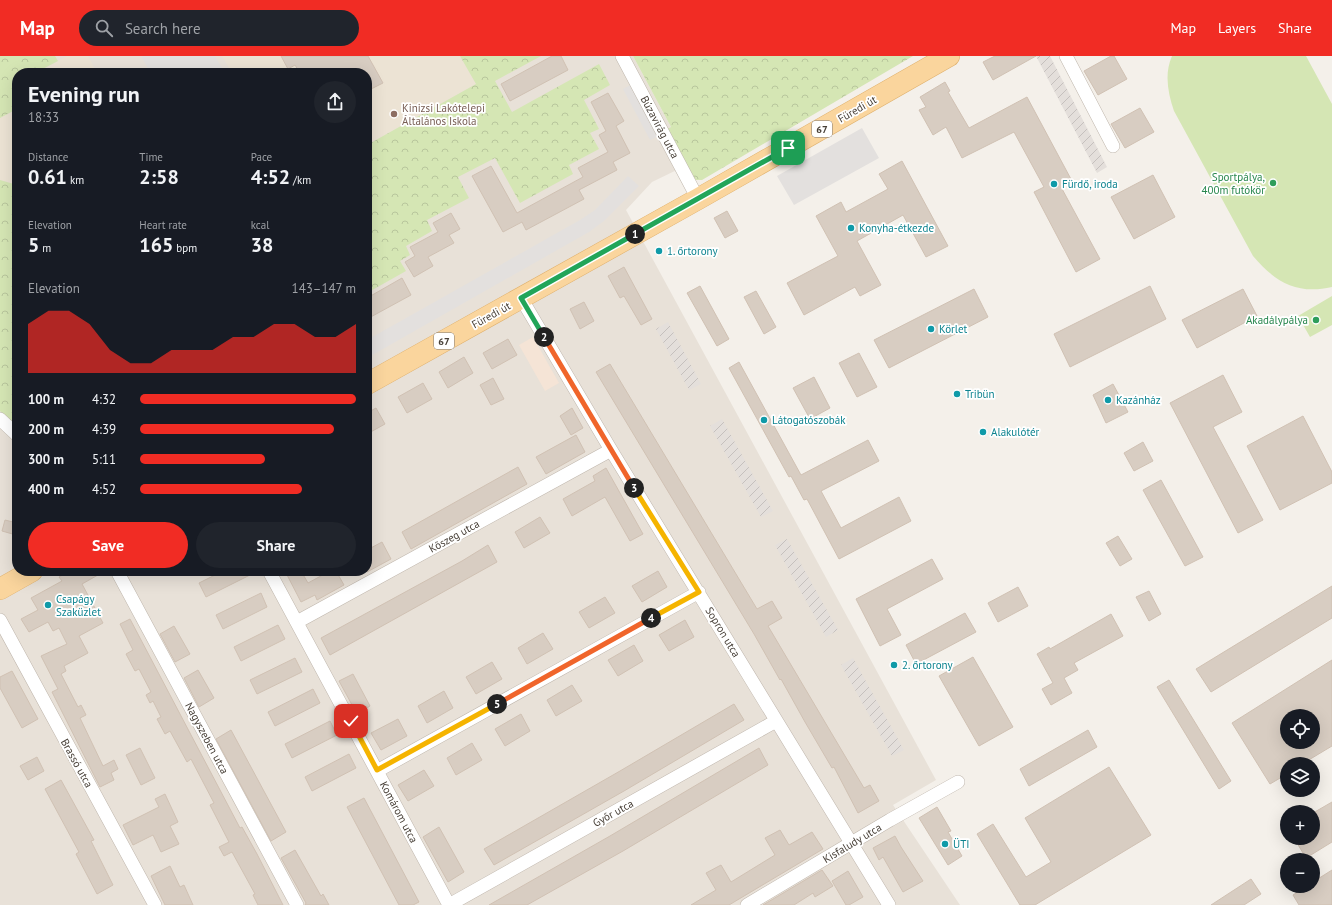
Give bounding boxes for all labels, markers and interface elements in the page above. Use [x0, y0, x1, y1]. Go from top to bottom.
search box [79, 10, 359, 46]
text: Map [20, 16, 55, 40]
icon: search [93, 17, 115, 39]
text: Search here [125, 19, 201, 38]
text: Map [1170, 19, 1196, 37]
text: Layers [1218, 19, 1256, 37]
text: Share [1278, 19, 1312, 37]
text: Evening run [28, 80, 140, 108]
button: share [314, 81, 356, 123]
street label: Füredi út [835, 92, 879, 126]
street label: Búzavirág utca [638, 93, 682, 161]
place label: Kinizsi Lakótelepi Általános Iskola [402, 101, 485, 128]
text: 18:33 [28, 109, 59, 126]
marker: Kinizsi Lakótelepi Általános Iskola [389, 109, 399, 119]
road number: 67 [812, 121, 832, 137]
pin [771, 131, 805, 165]
icon: arrive [777, 137, 799, 159]
text: Distance [28, 150, 68, 164]
text: Time [139, 150, 163, 164]
text: Pace [251, 150, 272, 164]
text: 0.61 [28, 164, 67, 190]
text: 2:58 [139, 164, 179, 190]
text: 4:52 [251, 164, 290, 190]
place label: Sportpálya, 400m futókör [1201, 170, 1265, 197]
text: km [67, 173, 84, 187]
text: /km [290, 173, 311, 187]
place label: Fürdő, iroda [1062, 177, 1118, 191]
marker: Sportpálya, 400m futókör [1268, 178, 1278, 188]
marker: Fürdő, iroda [1049, 179, 1059, 189]
text: Elevation [28, 218, 72, 232]
text: Heart rate [139, 218, 187, 232]
text: kcal [251, 218, 269, 232]
place label: Konyha-étkezde [859, 221, 934, 235]
marker: Konyha-étkezde [846, 223, 856, 233]
pin: 1 [625, 224, 645, 244]
text: 1 [632, 227, 638, 241]
text: 5 [28, 232, 39, 258]
text: 165 [139, 232, 173, 258]
text: 38 [251, 232, 273, 258]
text: m [39, 241, 51, 255]
text: bpm [173, 241, 197, 255]
place label: 1. őrtorony [667, 244, 719, 258]
marker: 1. őrtorony [654, 246, 664, 256]
text: Elevation [28, 280, 80, 297]
text: 143–147 m [292, 280, 356, 297]
street label: Füredi út [469, 298, 513, 331]
place label: Akadálypálya [1246, 313, 1308, 327]
marker: Akadálypálya [1311, 315, 1321, 325]
place label: Körlet [939, 322, 968, 336]
marker: Körlet [926, 324, 936, 334]
pin: 2 [534, 327, 554, 347]
text: 2 [541, 330, 547, 344]
road number: 67 [434, 333, 454, 349]
place label: Tribün [965, 387, 995, 401]
marker: Tribün [952, 389, 962, 399]
text: 100 m [28, 391, 64, 408]
text: 4:32 [92, 391, 116, 408]
place label: Kazánház [1116, 393, 1161, 407]
marker: Kazánház [1103, 395, 1113, 405]
place label: Látogatószobák [772, 413, 846, 427]
marker: Látogatószobák [759, 415, 769, 425]
text: 200 m [28, 421, 64, 438]
text: 4:39 [92, 421, 116, 438]
place label: Alakulótér [991, 425, 1040, 439]
marker: Alakulótér [978, 427, 988, 437]
text: 300 m [28, 451, 64, 468]
text: 5:11 [92, 451, 116, 468]
pin: 3 [624, 478, 644, 498]
text: 400 m [28, 481, 64, 498]
text: 4:52 [92, 481, 116, 498]
text: 3 [631, 481, 637, 495]
street label: Kőszeg utca [426, 516, 482, 556]
button: Save [28, 522, 188, 568]
button: Share [196, 522, 356, 568]
place label: Csapágy Szaküzlet [56, 592, 101, 619]
marker: Csapágy Szaküzlet [43, 600, 53, 610]
street label: Sopron utca [703, 604, 743, 660]
pin: 4 [641, 608, 661, 628]
text: 4 [648, 611, 654, 625]
place label: 2. őrtorony [902, 658, 954, 672]
marker: 2. őrtorony [889, 660, 899, 670]
pin: 5 [487, 694, 507, 714]
text: 5 [494, 697, 500, 711]
street label: Nagyszeben utca [182, 700, 232, 776]
pin [334, 704, 368, 738]
map controls [1280, 709, 1320, 893]
button: locate [1280, 709, 1320, 749]
icon: check [340, 710, 362, 732]
street label: Brassó utca [58, 736, 96, 790]
button: layers [1280, 757, 1320, 797]
street label: Komárom utca [377, 779, 421, 845]
street label: Győr utca [590, 796, 636, 830]
button: + [1280, 805, 1320, 845]
street label: Kisfaludy utca [820, 820, 884, 866]
place label: ÜTI [953, 837, 969, 851]
marker: ÜTI [940, 839, 950, 849]
button: − [1280, 853, 1320, 893]

